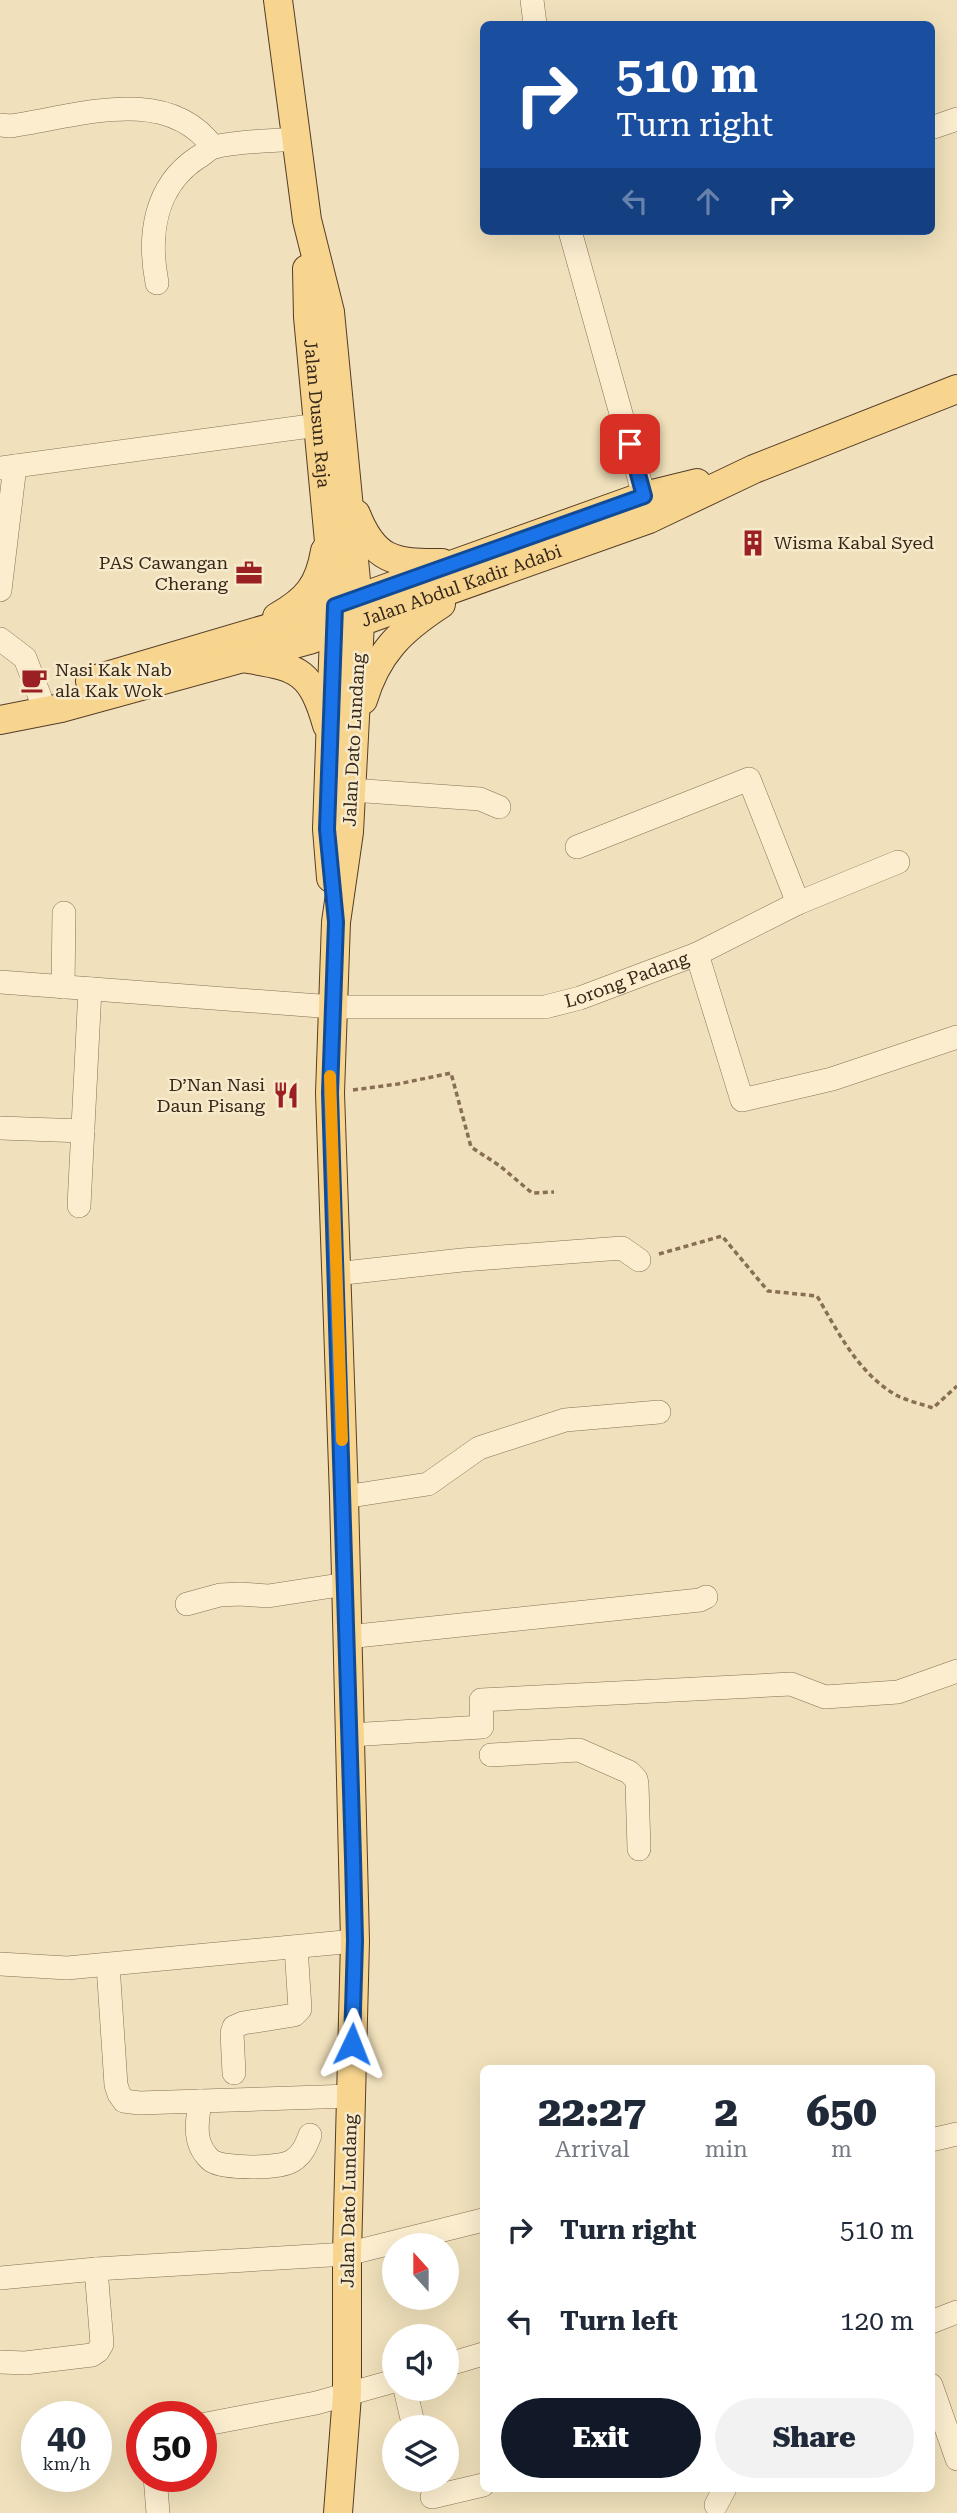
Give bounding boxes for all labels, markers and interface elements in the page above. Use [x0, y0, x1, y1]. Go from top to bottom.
text: 510 m [616, 47, 758, 104]
icon: right [501, 49, 592, 140]
text: Turn right [616, 106, 773, 144]
icon: left [616, 182, 654, 220]
icon: ahead [689, 182, 727, 220]
icon: right [762, 182, 800, 220]
street label: Jalan Dusun Raja [300, 338, 335, 489]
pin [600, 414, 660, 474]
icon: arrive [611, 425, 649, 463]
building icon: Wisma Kabal Syed [738, 528, 768, 558]
place label: Wisma Kabal Syed [774, 532, 935, 553]
street label: Jalan Abdul Kadir Adabi [358, 540, 564, 631]
place label: PAS Cawangan Cherang [99, 552, 229, 594]
office icon: PAS Cawangan Cherang [234, 558, 264, 588]
street label: Jalan Dato Lundang [338, 652, 369, 827]
place label: Nasi Kak Nab ala Kak Wok [55, 659, 172, 701]
cafe icon: Nasi Kak Nab ala Kak Wok [19, 665, 49, 695]
street label: Lorong Padang [562, 947, 692, 1012]
place label: D’Nan Nasi Daun Pisang [157, 1074, 266, 1116]
restaurant icon: D’Nan Nasi Daun Pisang [271, 1080, 301, 1110]
position arrow [315, 2007, 389, 2081]
text: 22:27 [538, 2087, 646, 2136]
text: 2 [714, 2087, 738, 2136]
text: 650 [806, 2087, 877, 2136]
street label: Jalan Dato Lundang [336, 2113, 361, 2288]
text: Arrival [555, 2136, 630, 2163]
text: min [705, 2136, 748, 2163]
text: m [831, 2136, 852, 2163]
icon: right [501, 2211, 539, 2249]
text: Turn right [560, 2215, 696, 2245]
text: 510 m [840, 2215, 914, 2245]
north arrow [382, 2233, 458, 2310]
map controls [382, 2233, 459, 2492]
icon: left [501, 2302, 539, 2340]
text: Turn left [560, 2306, 678, 2336]
text: 120 m [840, 2306, 914, 2336]
button: sound [382, 2324, 459, 2401]
button: Exit [501, 2398, 701, 2478]
button: Share [715, 2398, 914, 2478]
speed limit sign: 50 [126, 2401, 217, 2492]
button: layers [382, 2415, 459, 2492]
text: 40 [47, 2417, 86, 2458]
text: km/h [42, 2453, 91, 2474]

